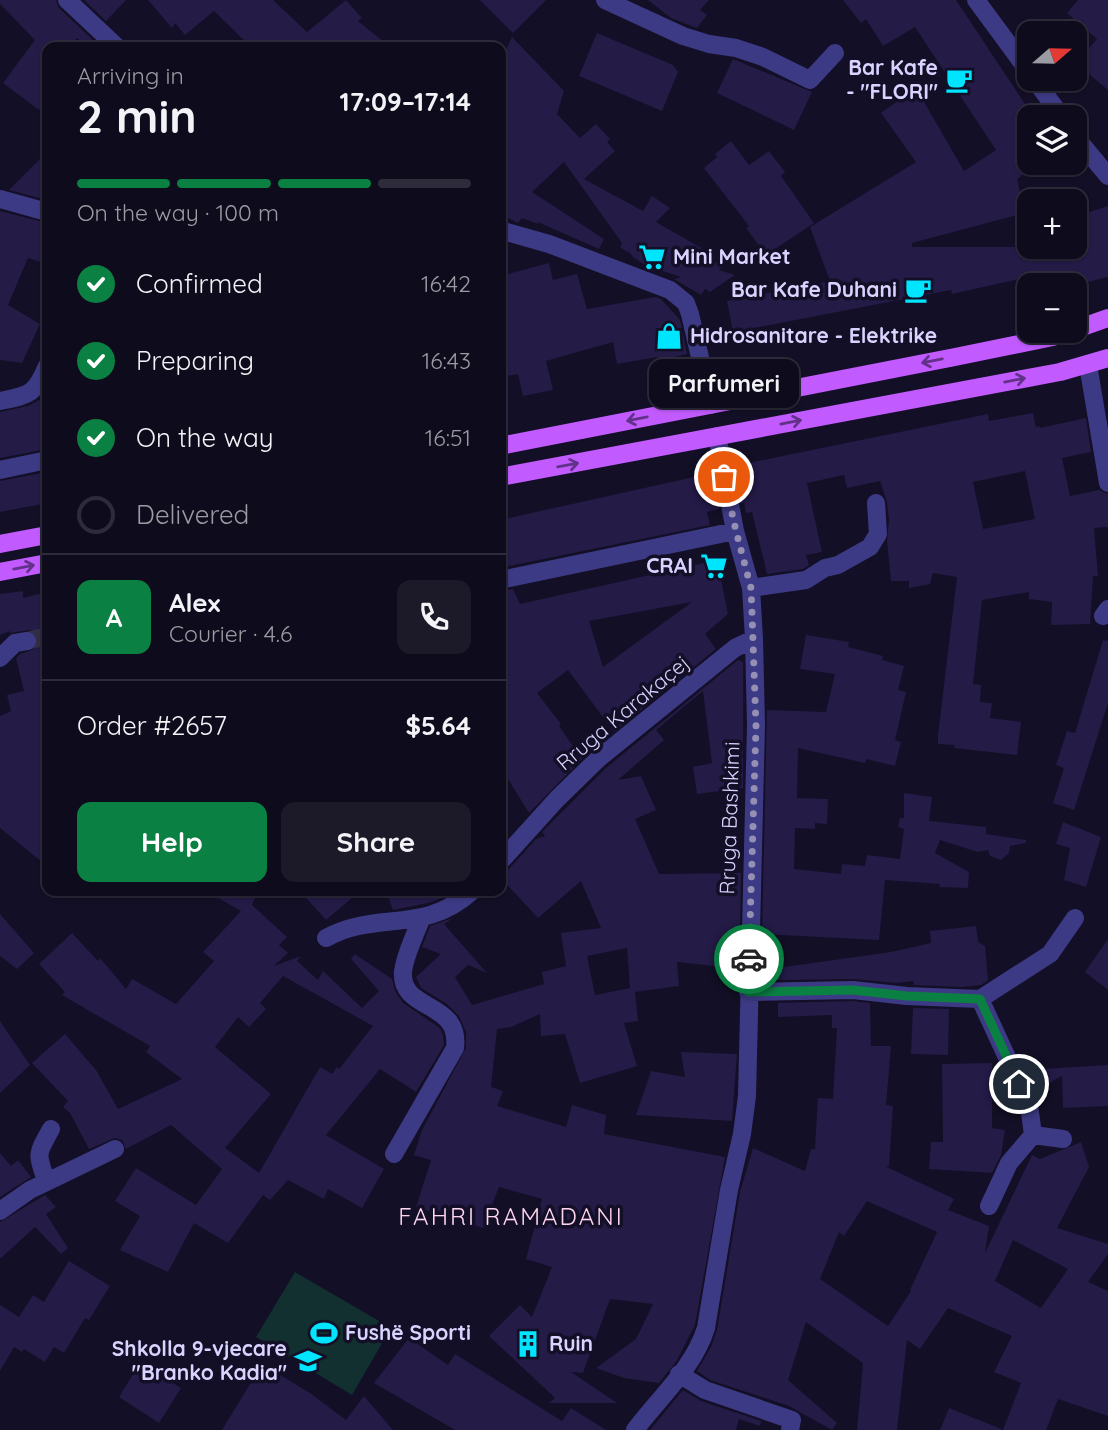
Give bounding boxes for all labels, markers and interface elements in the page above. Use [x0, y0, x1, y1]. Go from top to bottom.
north arrow [1017, 21, 1087, 91]
map controls [1017, 21, 1087, 343]
place label: Bar Kafe - "FLORI" [846, 54, 938, 104]
text: Arriving in [77, 61, 184, 90]
cafe icon: Bar Kafe - "FLORI" [944, 65, 974, 95]
text: 17:09–17:14 [340, 85, 471, 118]
text: 2 min [77, 87, 197, 145]
button: layers [1017, 105, 1087, 175]
button: + [1017, 189, 1087, 259]
text: On the way · 100 m [77, 198, 279, 227]
supermarket icon: Mini Market [637, 242, 667, 272]
place label: Mini Market [673, 243, 790, 269]
icon: check [77, 265, 115, 303]
text: Confirmed [136, 267, 263, 300]
text: 16:42 [421, 269, 471, 298]
button: − [1017, 273, 1087, 343]
cafe icon: Bar Kafe Duhani [903, 275, 933, 305]
place label: Bar Kafe Duhani [731, 276, 897, 302]
shop icon: Hidrosanitare - Elektrike [654, 321, 684, 351]
place label: Hidrosanitare - Elektrike [690, 322, 937, 348]
icon: check [77, 342, 115, 380]
text: Preparing [136, 344, 254, 377]
text: 16:43 [422, 346, 471, 375]
one-way arrow [922, 355, 944, 369]
callout: Parfumeri [649, 358, 799, 407]
text: Parfumeri [668, 369, 780, 398]
one-way arrow [1003, 373, 1026, 387]
one-way arrow [626, 413, 649, 427]
one-way arrow [779, 415, 802, 429]
icon: check [77, 419, 115, 457]
text: On the way [136, 421, 274, 454]
text: 16:51 [425, 423, 471, 452]
pin [694, 447, 754, 507]
one-way arrow [556, 457, 579, 471]
icon: bag [705, 458, 743, 496]
text: Delivered [136, 498, 249, 531]
supermarket icon: CRAI [699, 551, 729, 581]
place label: CRAI [646, 552, 693, 578]
one-way arrow [12, 560, 35, 574]
button: phone [397, 580, 471, 654]
text: Alex [169, 586, 220, 619]
text: A [106, 601, 122, 634]
text: Courier · 4.6 [169, 619, 292, 648]
street label: Rruga Karakaçej [551, 649, 694, 775]
text: Order #2657 [77, 709, 227, 742]
text: $5.64 [405, 709, 471, 742]
street label: Rruga Bashkimi [713, 741, 745, 895]
button: Help [77, 802, 267, 882]
button: Share [281, 802, 471, 882]
courier [714, 924, 784, 994]
icon: car [730, 940, 768, 978]
pin [989, 1054, 1049, 1114]
icon: home [1000, 1065, 1038, 1103]
district label: FAHRI RAMADANI [398, 1201, 624, 1231]
sports icon: Fushë Sporti [309, 1318, 339, 1348]
place label: Fushë Sporti [345, 1319, 471, 1345]
building icon: Ruin [513, 1329, 543, 1359]
place label: Ruin [549, 1330, 593, 1356]
place label: Shkolla 9-vjecare "Branko Kadia" [112, 1335, 287, 1385]
school or university icon: Shkolla 9-vjecare "Branko Kadia" [293, 1346, 323, 1376]

